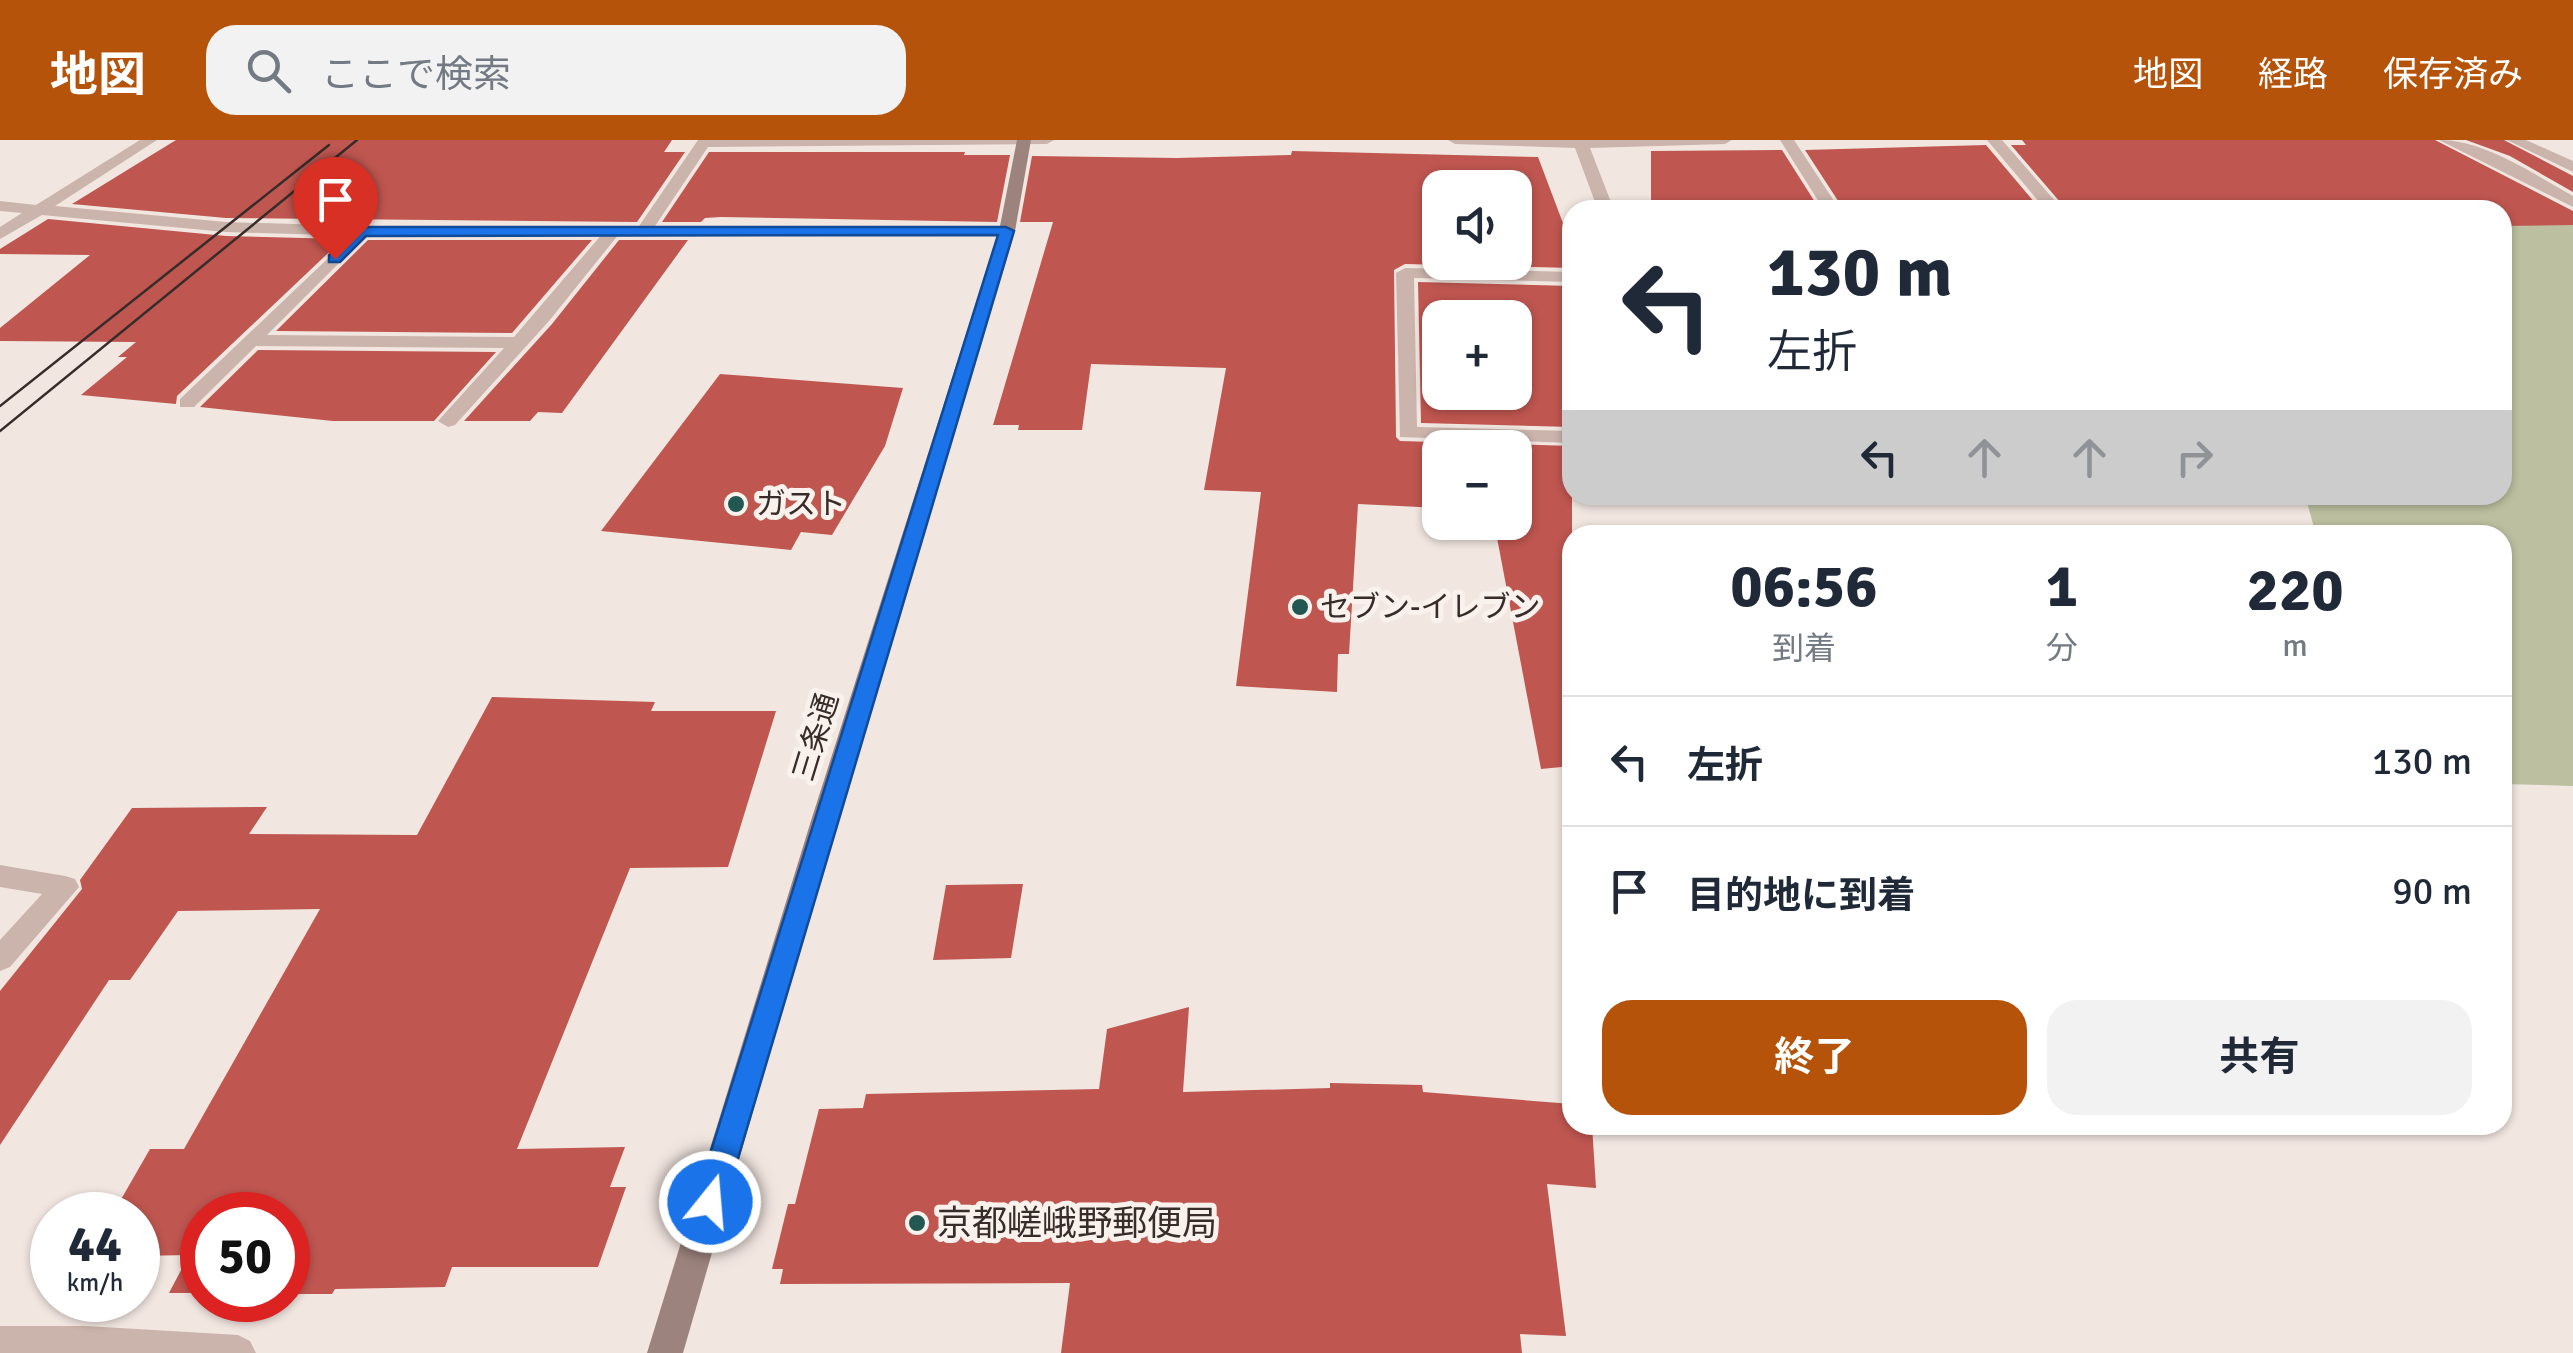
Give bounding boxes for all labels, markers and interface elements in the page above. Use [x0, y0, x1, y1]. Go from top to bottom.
search box [206, 25, 906, 115]
icon: search [241, 43, 296, 98]
text: 地図 [50, 46, 146, 105]
text: ここで検索 [321, 51, 511, 98]
text: 地図 [2133, 53, 2203, 96]
text: 経路 [2258, 53, 2328, 96]
text: 保存済み [2383, 53, 2523, 96]
pin [293, 157, 378, 260]
map controls [1422, 170, 1532, 540]
button: sound [1422, 170, 1532, 280]
icon: arrive [308, 172, 363, 227]
text: 130 m [1767, 229, 1952, 315]
icon: left [1602, 240, 1732, 370]
button: + [1422, 300, 1532, 410]
text: 左折 [1767, 325, 1857, 380]
button: − [1422, 430, 1532, 540]
icon: left [1852, 430, 1907, 485]
icon: ahead [1957, 430, 2012, 485]
icon: ahead [2062, 430, 2117, 485]
icon: right [2167, 430, 2222, 485]
place label: ガスト [756, 486, 846, 523]
marker: ガスト [725, 493, 747, 515]
text: 06:56 [1730, 550, 1878, 624]
text: 1 [2046, 550, 2078, 624]
text: 220 [2246, 554, 2344, 628]
place label: セブン-イレブン [1320, 589, 1541, 626]
marker: セブン-イレブン [1289, 596, 1311, 618]
text: m [2282, 626, 2308, 665]
text: 到着 [1772, 629, 1836, 668]
text: 分 [2046, 629, 2078, 668]
street label: 三条通 [785, 689, 847, 785]
icon: left [1602, 734, 1657, 789]
text: 130 m [2372, 738, 2472, 785]
text: 左折 [1687, 742, 1763, 789]
icon: arrive [1602, 864, 1657, 919]
text: 90 m [2392, 868, 2472, 915]
text: 目的地に到着 [1687, 872, 1915, 919]
button: 終了 [1602, 1000, 2027, 1115]
button: 共有 [2047, 1000, 2472, 1115]
position arrow [658, 1150, 762, 1254]
speed limit sign: 50 [180, 1192, 310, 1322]
place label: 京都嵯峨野郵便局 [937, 1202, 1217, 1245]
marker: 京都嵯峨野郵便局 [906, 1212, 928, 1234]
text: 44 [68, 1214, 122, 1276]
text: km/h [67, 1267, 123, 1298]

